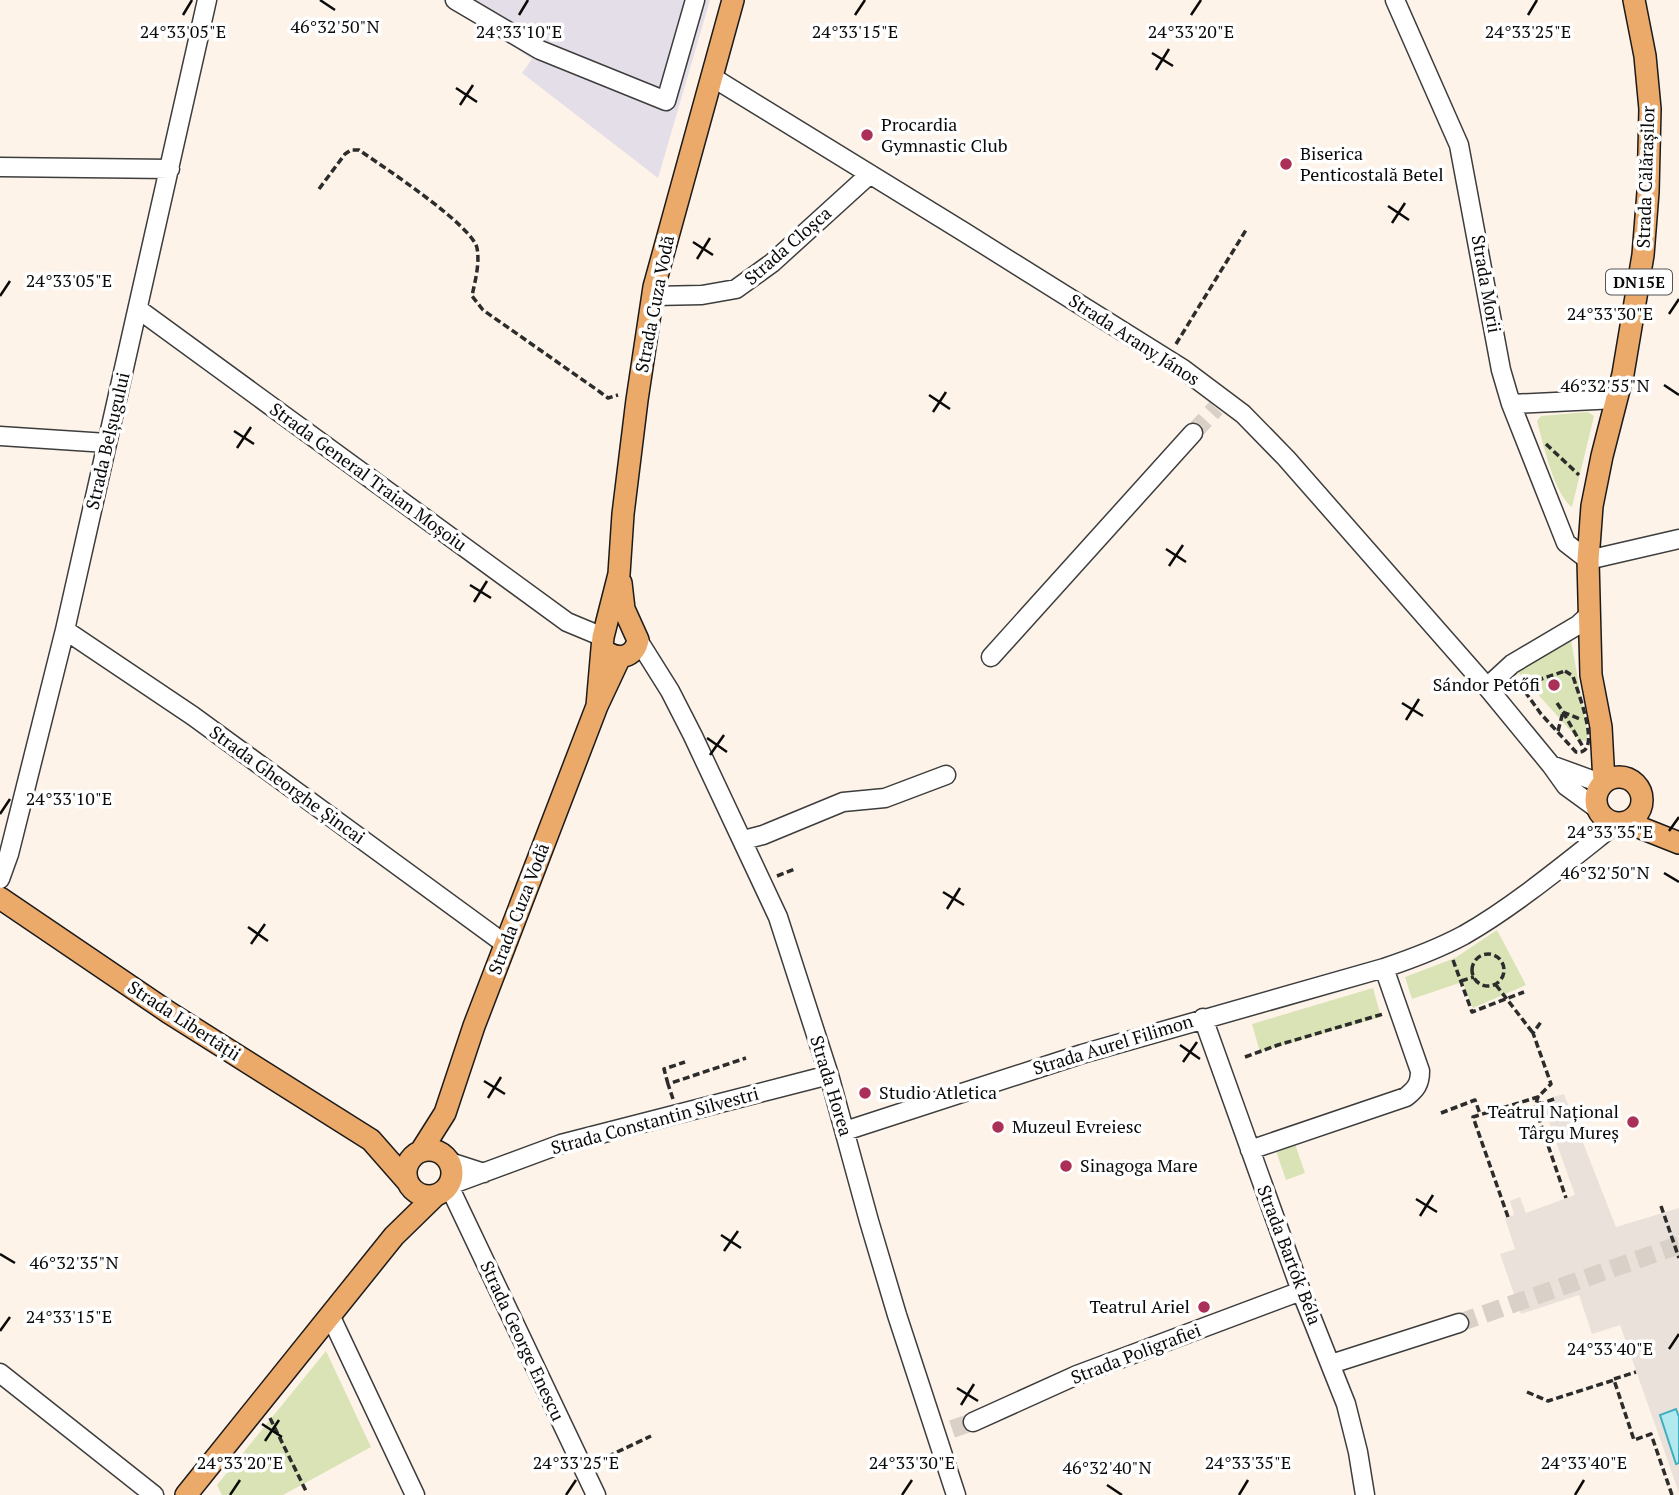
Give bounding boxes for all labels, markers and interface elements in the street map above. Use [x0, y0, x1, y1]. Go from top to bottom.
text: 46°32'50"N [290, 14, 380, 38]
text: 24°33'05"E [140, 19, 226, 43]
text: 24°33'10"E [476, 19, 562, 43]
text: 24°33'15"E [812, 19, 898, 43]
text: 24°33'20"E [1148, 19, 1234, 43]
text: 24°33'25"E [1485, 19, 1571, 43]
street label: Strada Călărașilor [1631, 105, 1659, 249]
place label: Procardia Gymnastic Club [881, 112, 1008, 157]
marker: Procardia Gymnastic Club [859, 127, 875, 143]
place label: Biserica Penticostală Betel [1300, 141, 1444, 186]
marker: Biserica Penticostală Betel [1278, 156, 1294, 172]
street label: Strada Cloșca [739, 201, 836, 290]
street label: Strada Cuza Vodă [629, 233, 679, 374]
street label: Strada Morii [1467, 233, 1507, 335]
text: 24°33'05"E [26, 268, 112, 292]
road number: DN15E [1606, 270, 1672, 294]
street label: Strada Arany János [1064, 288, 1205, 390]
text: 24°33'30"E [1567, 301, 1653, 325]
street label: Strada Belșugului [80, 370, 135, 512]
text: 46°32'55"N [1560, 373, 1650, 397]
street label: Strada General Traian Moșoiu [265, 397, 472, 556]
place label: Sándor Petőfi [1433, 672, 1540, 696]
marker: Sándor Petőfi [1546, 677, 1562, 693]
street label: Strada Gheorghe Șincai [205, 720, 370, 849]
text: 24°33'10"E [26, 786, 112, 810]
text: 24°33'35"E [1567, 819, 1653, 843]
street label: Strada Cuza Vodă [482, 839, 554, 978]
text: 46°32'50"N [1560, 860, 1650, 884]
street label: Strada Libertății [123, 975, 246, 1066]
street label: Strada Aurel Filimon [1030, 1008, 1196, 1080]
street label: Strada Horea [805, 1033, 859, 1139]
place label: Studio Atletica [879, 1080, 997, 1104]
street label: Strada Constantin Silvestri [548, 1081, 761, 1159]
marker: Studio Atletica [857, 1085, 873, 1101]
place label: Teatrul Național Târgu Mureș [1488, 1099, 1619, 1144]
place label: Muzeul Evreiesc [1012, 1114, 1142, 1138]
marker: Teatrul Național Târgu Mureș [1625, 1114, 1641, 1130]
marker: Muzeul Evreiesc [990, 1119, 1006, 1135]
place label: Sinagoga Mare [1080, 1153, 1198, 1177]
marker: Sinagoga Mare [1058, 1158, 1074, 1174]
street label: Strada Bartók Béla [1252, 1181, 1328, 1328]
text: 46°32'35"N [29, 1250, 119, 1274]
street label: Strada George Enescu [475, 1257, 570, 1424]
place label: Teatrul Ariel [1089, 1294, 1190, 1318]
marker: Teatrul Ariel [1196, 1299, 1212, 1315]
text: 24°33'15"E [26, 1304, 112, 1328]
street label: Strada Poligrafiei [1067, 1317, 1204, 1389]
text: 24°33'40"E [1567, 1336, 1653, 1360]
text: 24°33'20"E [197, 1450, 283, 1474]
text: 24°33'25"E [533, 1450, 619, 1474]
text: 24°33'30"E [869, 1450, 955, 1474]
text: 24°33'35"E [1205, 1450, 1291, 1474]
text: 24°33'40"E [1541, 1450, 1627, 1474]
text: 46°32'40"N [1062, 1455, 1152, 1479]

